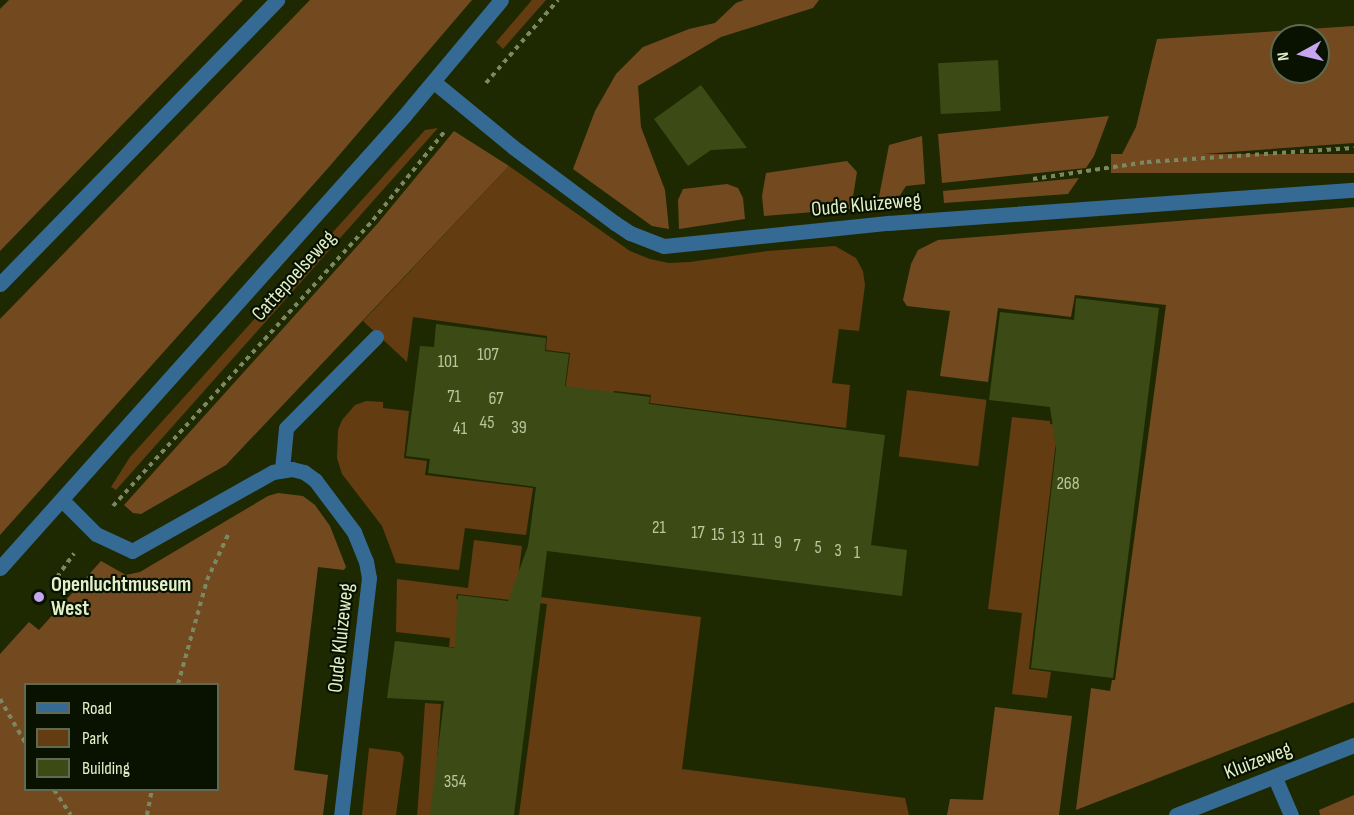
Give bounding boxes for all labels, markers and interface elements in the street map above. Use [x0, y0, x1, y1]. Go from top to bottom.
north arrow [1270, 24, 1330, 84]
text: N [1274, 51, 1294, 62]
street label: Oude Kluizeweg [810, 188, 922, 222]
street label: Cattepoelseweg [247, 226, 341, 326]
house number: 107 [477, 344, 499, 366]
house number: 101 [438, 351, 458, 373]
house number: 71 [447, 386, 461, 408]
house number: 67 [488, 388, 504, 410]
house number: 45 [480, 412, 494, 434]
house number: 39 [511, 417, 527, 439]
house number: 41 [453, 418, 467, 440]
house number: 268 [1056, 473, 1080, 495]
house number: 21 [652, 517, 666, 539]
house number: 17 [691, 522, 705, 544]
house number: 15 [711, 524, 725, 546]
house number: 13 [731, 527, 745, 549]
house number: 11 [752, 529, 764, 551]
house number: 9 [774, 532, 782, 554]
house number: 7 [793, 535, 801, 557]
house number: 5 [814, 537, 822, 559]
house number: 3 [834, 540, 842, 562]
house number: 1 [854, 542, 860, 564]
place label: Openluchtmuseum West [51, 572, 191, 622]
street label: Oude Kluizeweg [323, 582, 359, 694]
marker: Openluchtmuseum West [32, 590, 46, 604]
legend [24, 683, 219, 791]
text: Road [82, 698, 112, 719]
text: Park [82, 728, 108, 749]
street label: Kluizeweg [1221, 737, 1295, 785]
text: Building [82, 758, 130, 779]
house number: 354 [444, 771, 466, 793]

